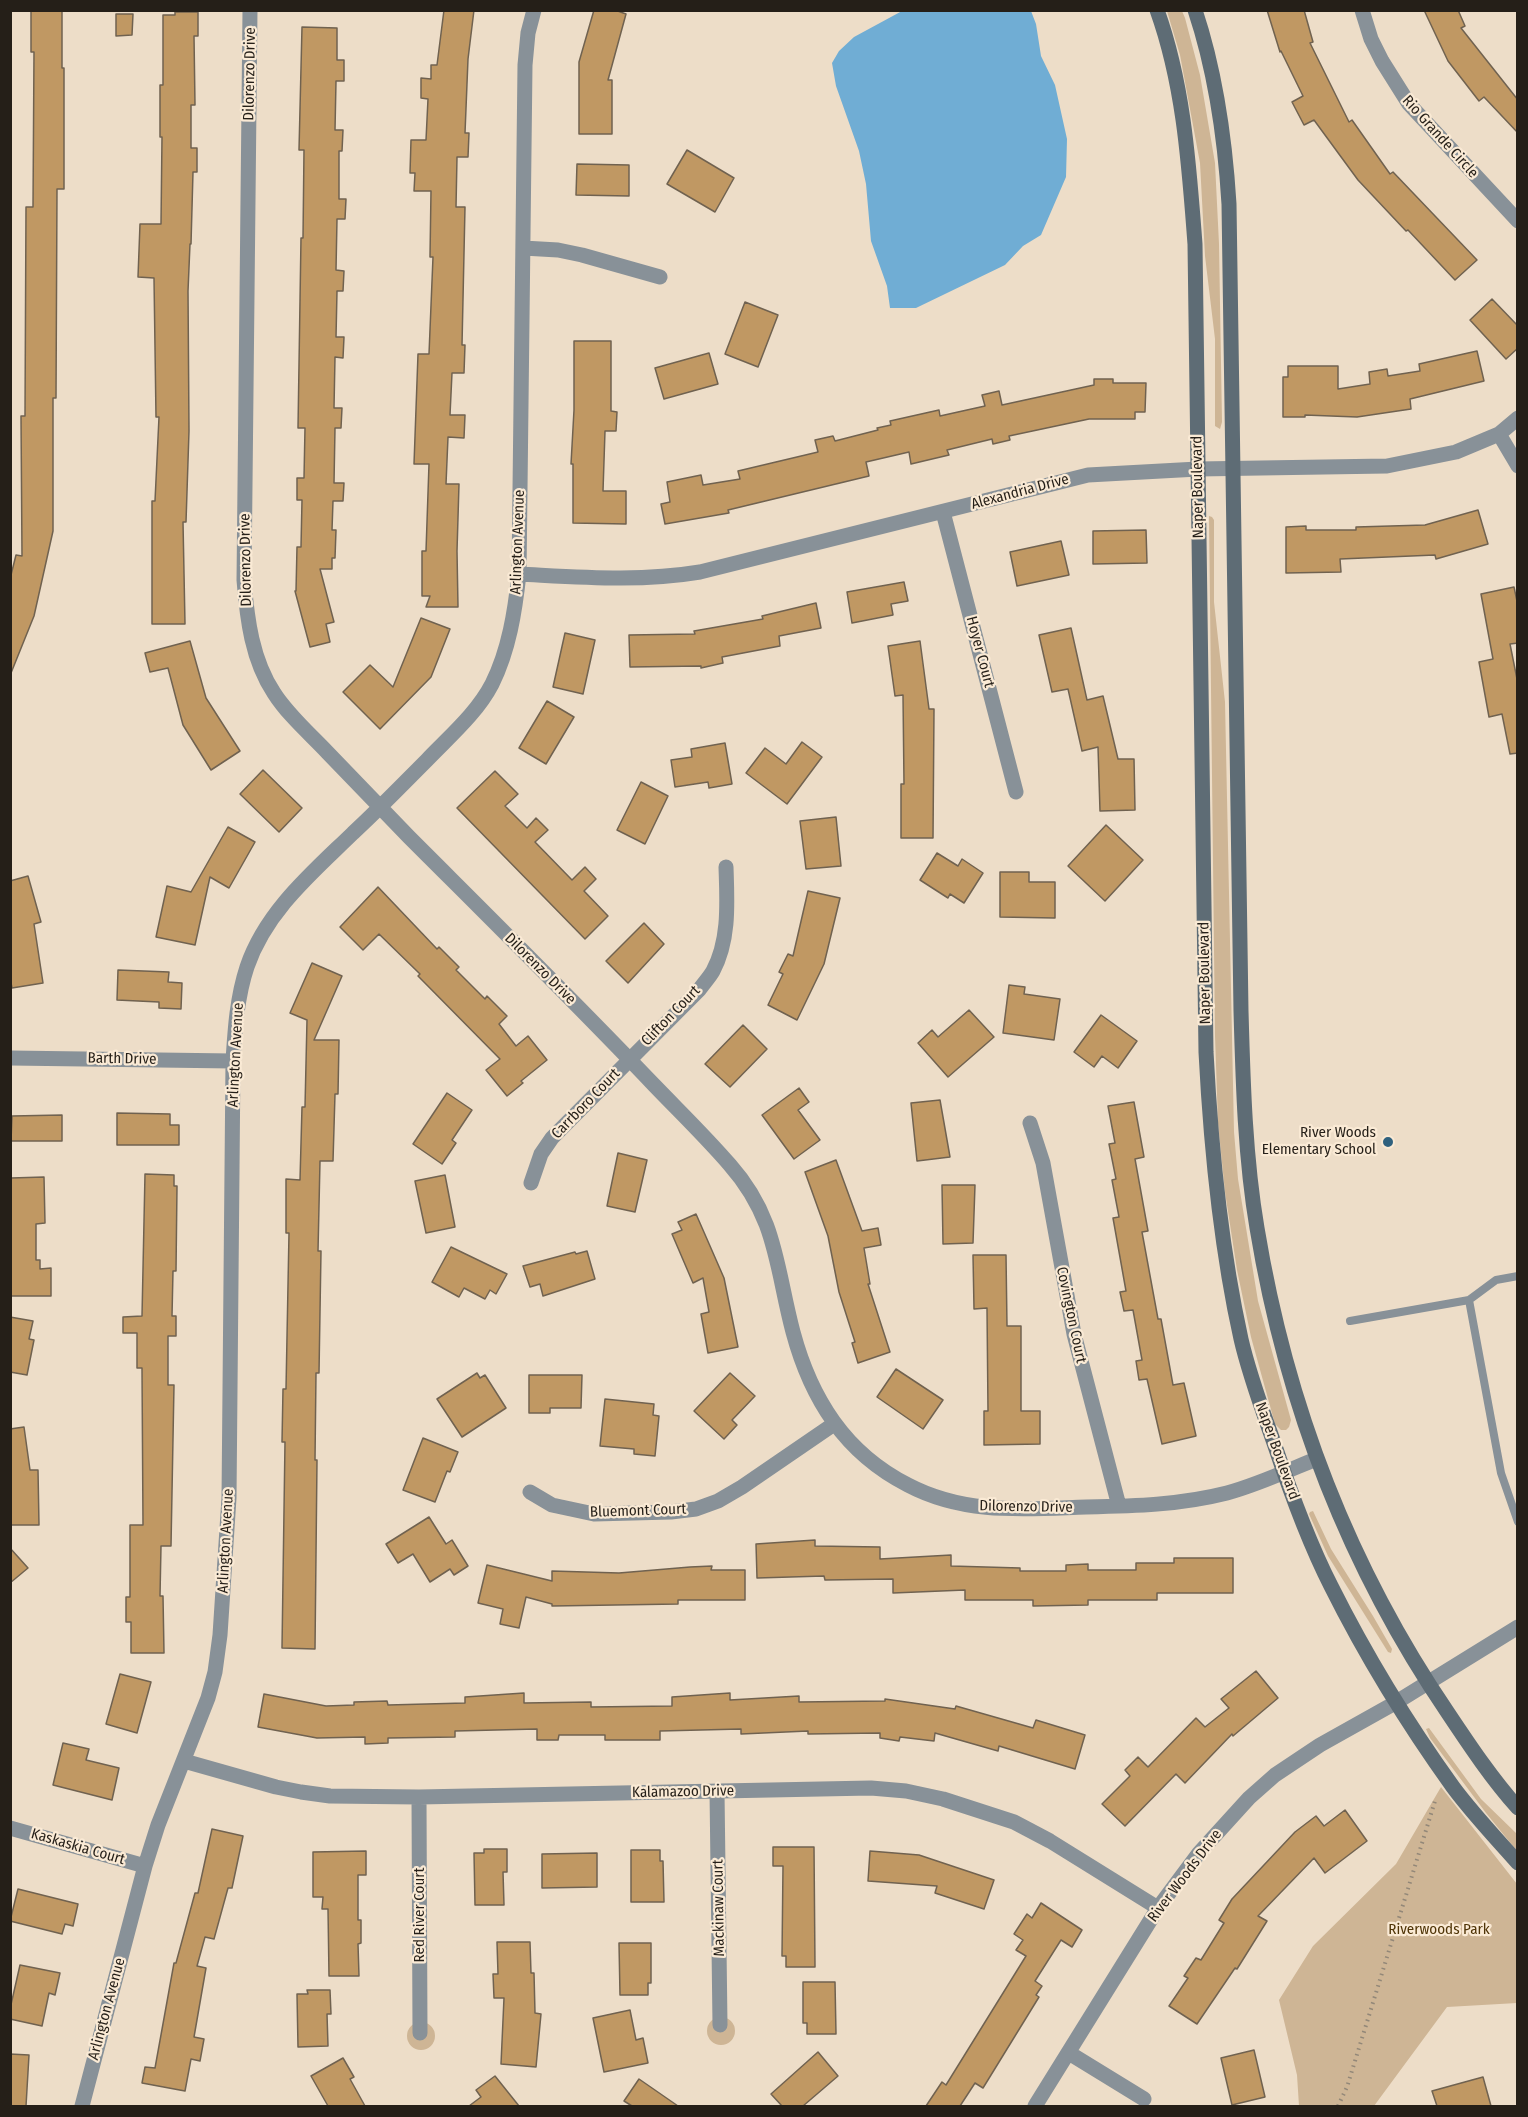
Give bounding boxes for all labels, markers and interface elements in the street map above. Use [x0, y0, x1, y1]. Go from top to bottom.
street label: Dilorenzo Drive [240, 27, 260, 121]
street label: Rio Grande Circle [1398, 92, 1482, 182]
street label: Naper Boulevard [1188, 436, 1208, 538]
street label: Alexandria Drive [969, 470, 1071, 514]
street label: Arlington Avenue [507, 489, 529, 595]
street label: Dilorenzo Drive [236, 513, 256, 607]
street label: Hoyer Court [962, 614, 998, 690]
street label: Naper Boulevard [1195, 922, 1215, 1024]
street label: Dilorenzo Drive [501, 930, 579, 1008]
street label: Clifton Court [638, 982, 704, 1050]
street label: Arlington Avenue [224, 1002, 248, 1108]
street label: Barth Drive [87, 1049, 157, 1069]
street label: Carrboro Court [548, 1065, 624, 1143]
place label: River Woods Elementary School [1262, 1124, 1376, 1159]
marker: River Woods Elementary School [1381, 1135, 1395, 1149]
street label: Covington Court [1052, 1265, 1090, 1365]
street label: Naper Boulevard [1251, 1400, 1303, 1502]
street label: Arlington Avenue [214, 1488, 238, 1594]
street label: Dilorenzo Drive [979, 1497, 1073, 1517]
street label: Bluemont Court [590, 1500, 686, 1522]
street label: Kalamazoo Drive [632, 1782, 734, 1802]
street label: Kaskaskia Court [29, 1825, 127, 1869]
street label: River Woods Drive [1144, 1826, 1226, 1926]
street label: Mackinaw Court [709, 1859, 729, 1957]
street label: Red River Court [411, 1868, 429, 1962]
park label: Riverwoods Park [1388, 1921, 1490, 1939]
street label: Arlington Avenue [85, 1956, 129, 2062]

